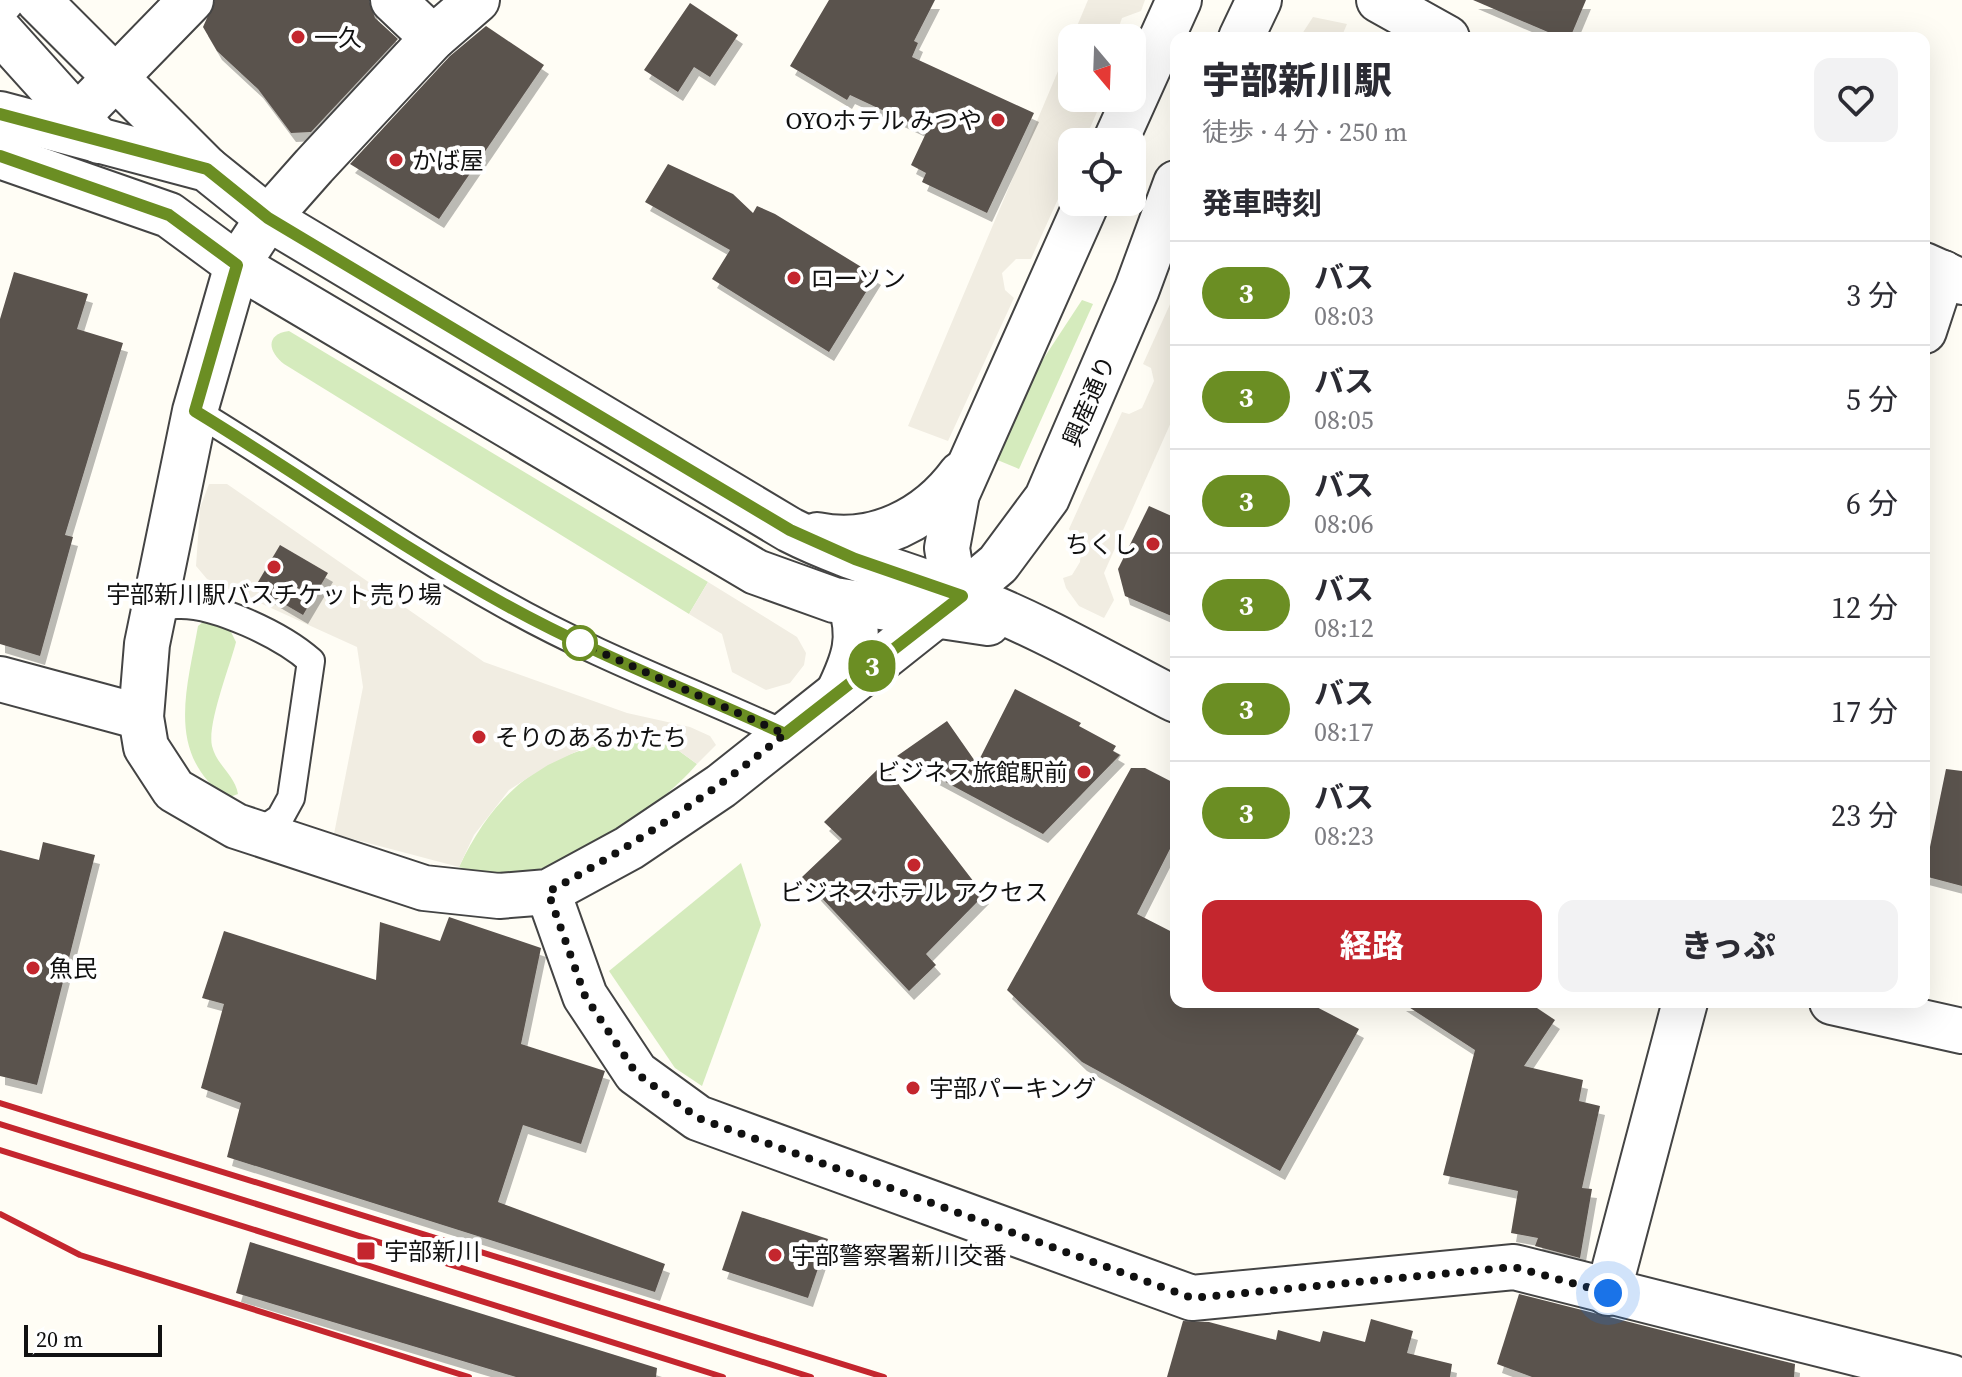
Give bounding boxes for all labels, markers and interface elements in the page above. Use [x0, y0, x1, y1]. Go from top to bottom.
place label: 一久 [314, 21, 362, 54]
north arrow [1058, 24, 1146, 112]
map controls [1058, 24, 1146, 216]
marker: 一久 [289, 28, 307, 46]
text: 宇部新川駅 [1202, 55, 1392, 107]
button: heart [1814, 58, 1898, 142]
place label: OYOホテル みつや [785, 104, 982, 137]
marker: OYOホテル みつや [989, 111, 1007, 129]
text: 徒歩 · 4 分 · 250 m [1202, 114, 1407, 150]
button: locate [1058, 128, 1146, 216]
place label: かば屋 [412, 144, 484, 177]
marker: かば屋 [387, 151, 405, 169]
text: 発車時刻 [1202, 183, 1322, 224]
text: バス [1314, 257, 1374, 298]
place label: ローソン [810, 262, 906, 295]
marker: ローソン [785, 269, 803, 287]
text: 3 [1238, 274, 1254, 312]
text: 3 分 [1846, 275, 1898, 316]
text: 08:03 [1314, 298, 1374, 334]
street label: 興産通り [1055, 350, 1123, 452]
text: バス [1314, 361, 1374, 402]
text: 3 [1238, 378, 1254, 416]
text: 5 分 [1846, 379, 1898, 420]
text: 08:05 [1314, 402, 1374, 438]
text: バス [1314, 465, 1374, 506]
text: 3 [1238, 482, 1254, 520]
text: 6 分 [1846, 483, 1898, 524]
text: 08:06 [1314, 506, 1374, 542]
place label: ちくし [1065, 528, 1137, 561]
marker: ちくし [1144, 535, 1162, 553]
marker: 宇部新川駅バスチケット売り場 [265, 558, 283, 576]
text: バス [1314, 569, 1374, 610]
place label: 宇部新川駅バスチケット売り場 [106, 578, 442, 611]
text: 3 [1238, 586, 1254, 624]
text: 12 分 [1831, 587, 1898, 628]
text: 08:12 [1314, 610, 1374, 646]
unlabelled marker [563, 626, 597, 660]
line badge: 3 [846, 640, 898, 692]
text: 3 [864, 647, 880, 685]
text: バス [1314, 673, 1374, 714]
text: 3 [1238, 690, 1254, 728]
text: 17 分 [1831, 691, 1898, 732]
text: 08:17 [1314, 714, 1374, 750]
place label: そりのあるかたち [495, 721, 687, 754]
marker: そりのあるかたち [470, 728, 488, 746]
place label: ビジネス旅館駅前 [876, 756, 1068, 789]
marker: ビジネス旅館駅前 [1075, 763, 1093, 781]
text: バス [1314, 777, 1374, 818]
text: 3 [1238, 794, 1254, 832]
text: 23 分 [1831, 795, 1898, 836]
text: 08:23 [1314, 818, 1374, 854]
marker: ビジネスホテル アクセス [905, 856, 923, 874]
place label: ビジネスホテル アクセス [780, 876, 1048, 909]
button: 経路 [1202, 900, 1542, 992]
button: きっぷ [1558, 900, 1898, 992]
place label: 魚民 [49, 952, 97, 985]
marker: 魚民 [24, 959, 42, 977]
place label: 宇部パーキング [929, 1072, 1096, 1105]
marker: 宇部パーキング [904, 1079, 922, 1097]
place label: 宇部新川 [384, 1235, 480, 1268]
place label: 宇部警察署新川交番 [791, 1239, 1007, 1272]
marker: 宇部新川 [355, 1240, 377, 1262]
marker: 宇部警察署新川交番 [766, 1246, 784, 1264]
your location [1588, 1273, 1628, 1313]
scale bar [24, 1321, 162, 1357]
text: 20 m [36, 1324, 83, 1354]

